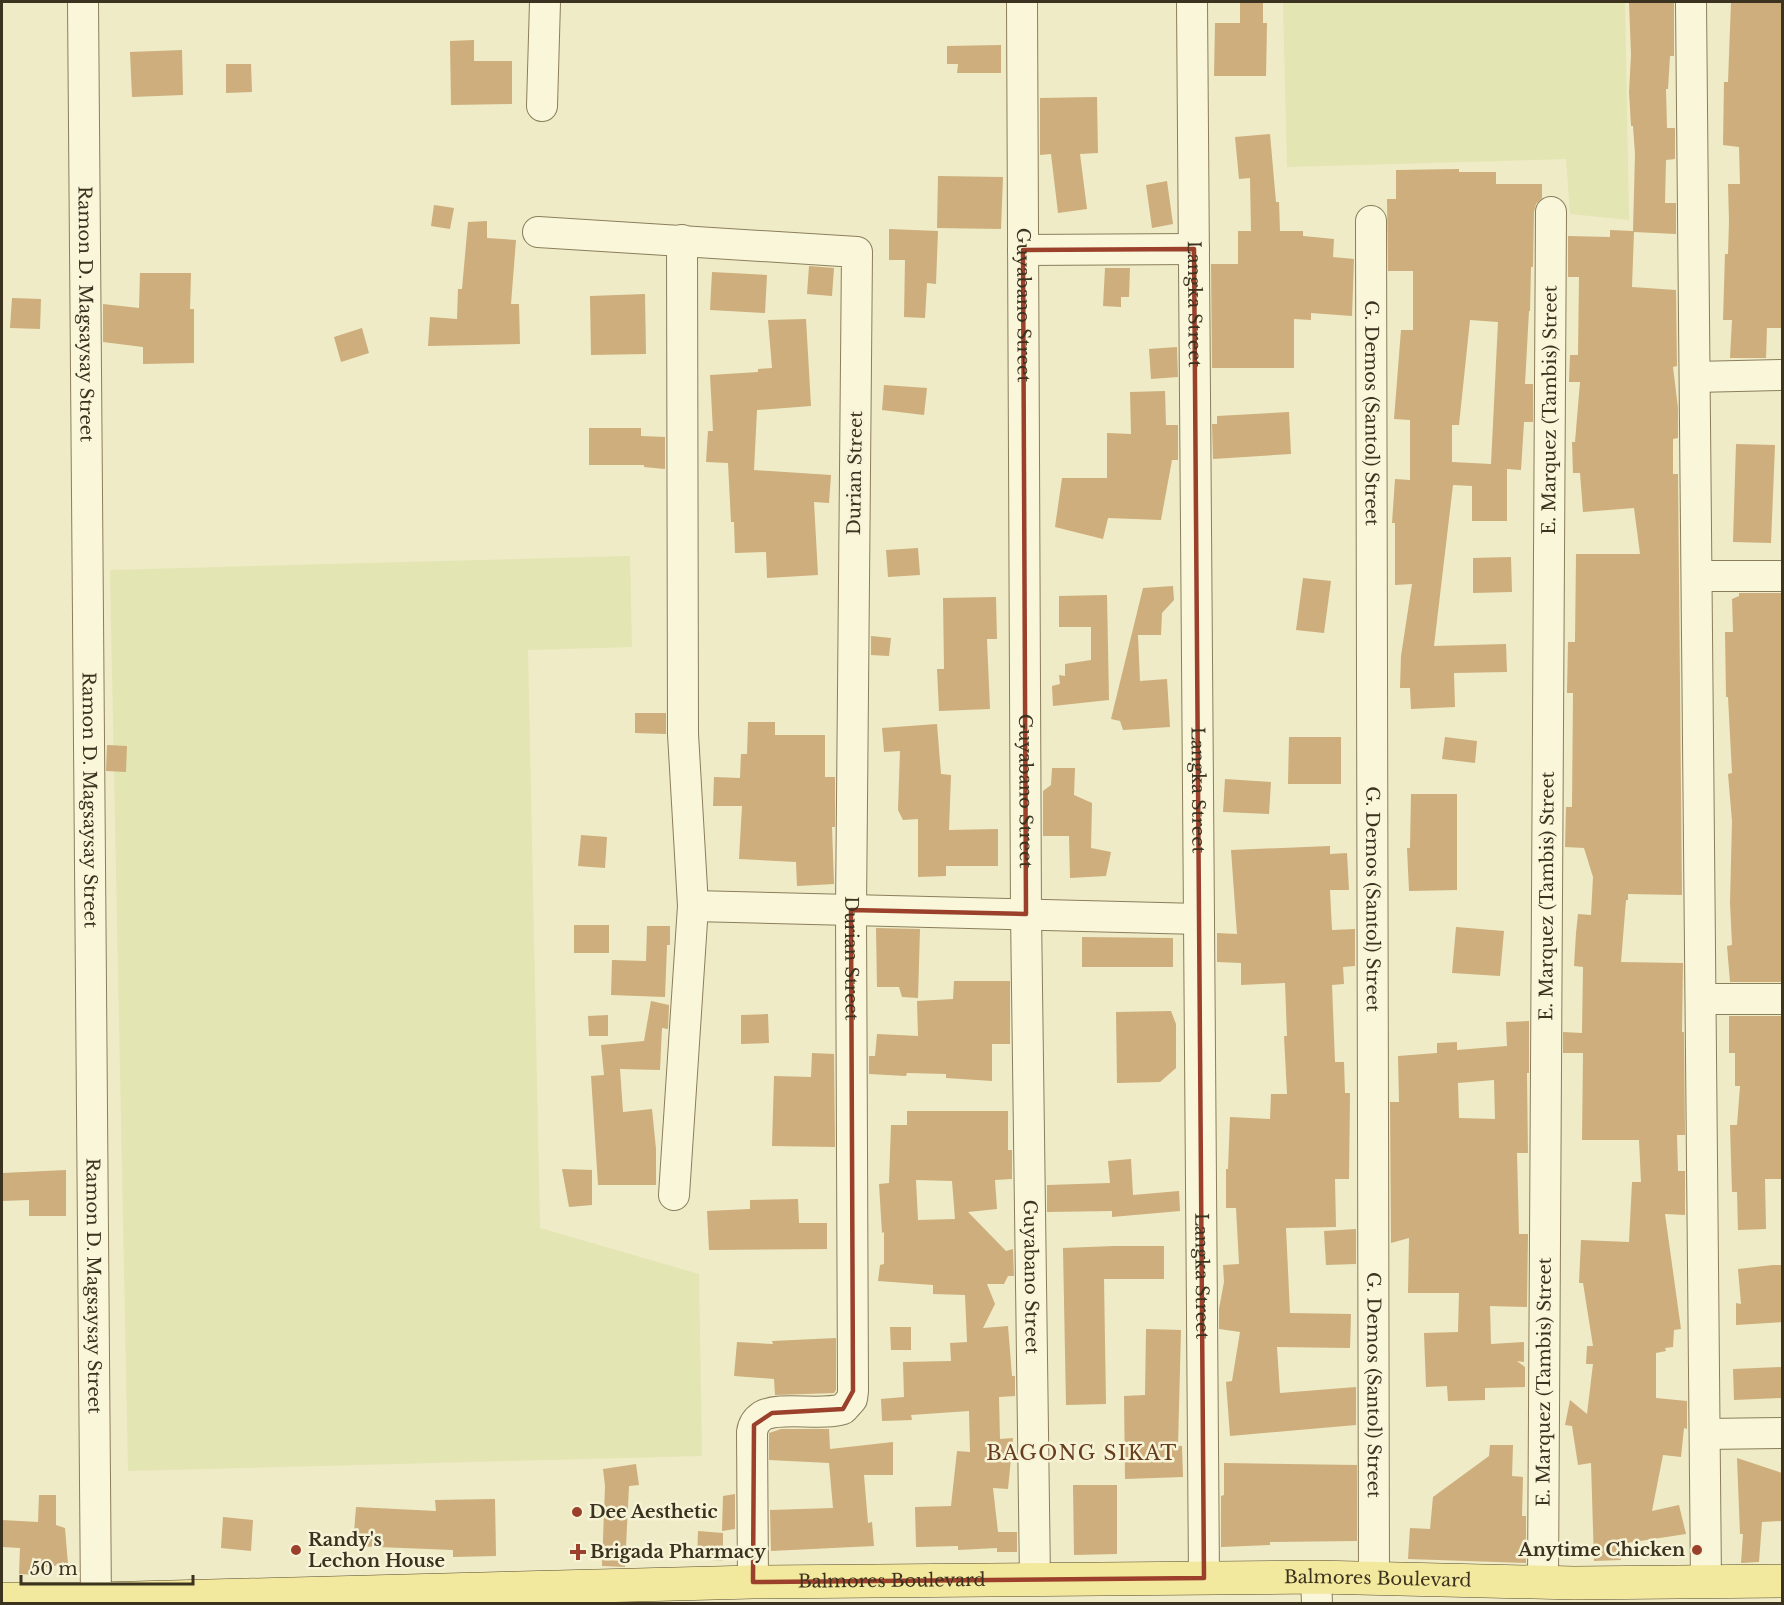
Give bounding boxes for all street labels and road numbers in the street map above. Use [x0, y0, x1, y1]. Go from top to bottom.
street label: Ramon D. Magsaysay Street [73, 186, 98, 442]
street label: Guyabano Street [1012, 228, 1035, 382]
street label: Langka Street [1183, 241, 1206, 368]
street label: E. Marquez (Tambis) Street [1538, 285, 1562, 535]
street label: G. Demos (Santol) Street [1360, 300, 1383, 526]
street label: Durian Street [843, 410, 867, 535]
street label: Ramon D. Magsaysay Street [77, 672, 102, 928]
street label: Guyabano Street [1014, 714, 1037, 868]
street label: Langka Street [1187, 727, 1209, 854]
street label: E. Marquez (Tambis) Street [1535, 771, 1559, 1021]
street label: G. Demos (Santol) Street [1361, 786, 1384, 1012]
street label: Durian Street [840, 896, 862, 1021]
street label: Ramon D. Magsaysay Street [81, 1158, 105, 1414]
street label: Guyabano Street [1019, 1200, 1043, 1354]
street label: Langka Street [1190, 1213, 1213, 1339]
street label: E. Marquez (Tambis) Street [1532, 1257, 1556, 1507]
street label: G. Demos (Santol) Street [1362, 1272, 1385, 1498]
street label: Balmores Boulevard [1284, 1566, 1472, 1592]
street label: Balmores Boulevard [798, 1569, 986, 1593]

